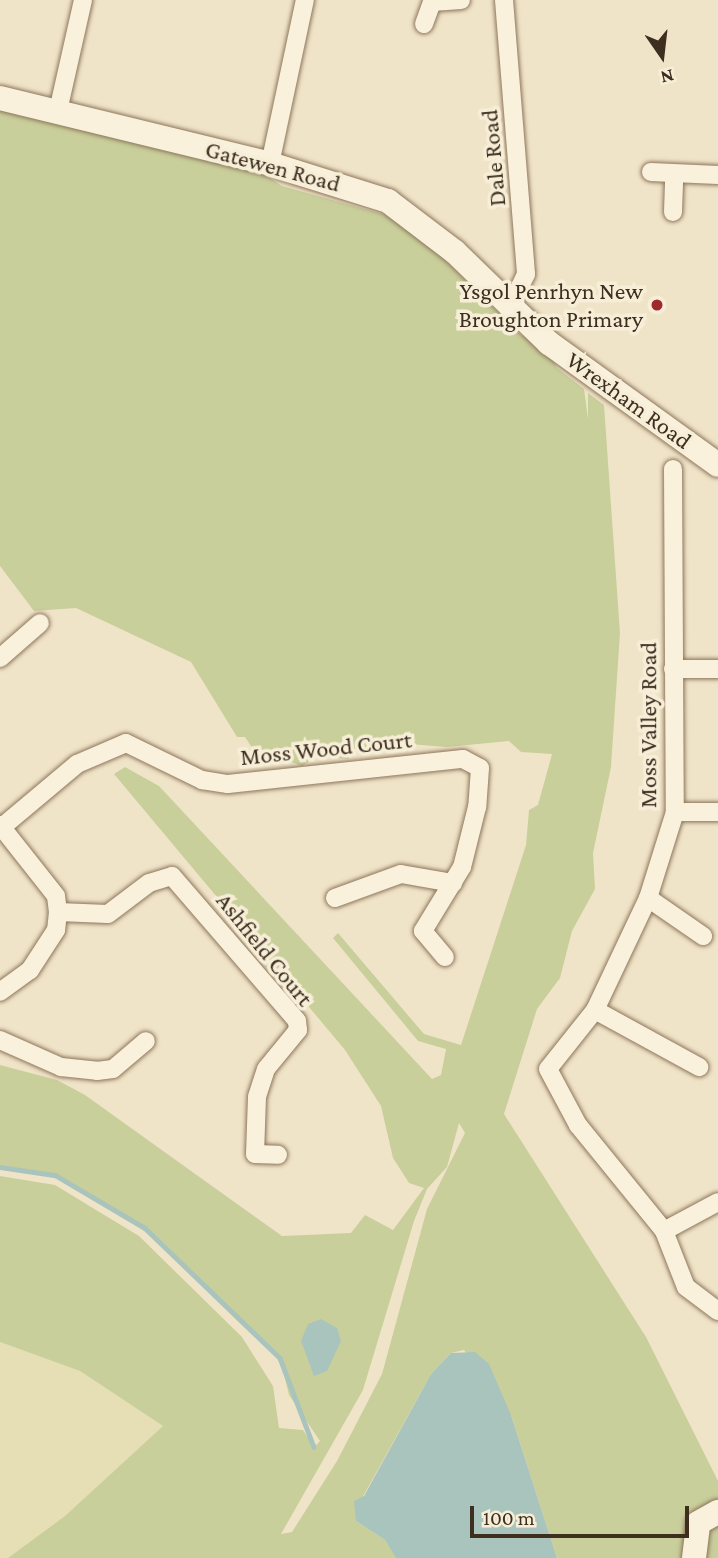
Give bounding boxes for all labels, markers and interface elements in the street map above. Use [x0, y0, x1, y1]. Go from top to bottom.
north arrow [627, 21, 697, 91]
text: N [658, 65, 676, 89]
street label: Dale Road [474, 108, 512, 208]
street label: Gatewen Road [202, 134, 344, 198]
place label: Ysgol Penrhyn New Broughton Primary [459, 277, 643, 333]
marker: Ysgol Penrhyn New Broughton Primary [649, 297, 665, 313]
street label: Wrexham Road [561, 345, 697, 455]
street label: Moss Valley Road [634, 642, 662, 808]
street label: Moss Wood Court [239, 725, 413, 771]
street label: Ashfield Court [210, 886, 320, 1012]
scale bar [473, 1492, 692, 1536]
text: 100 m [483, 1506, 535, 1530]

